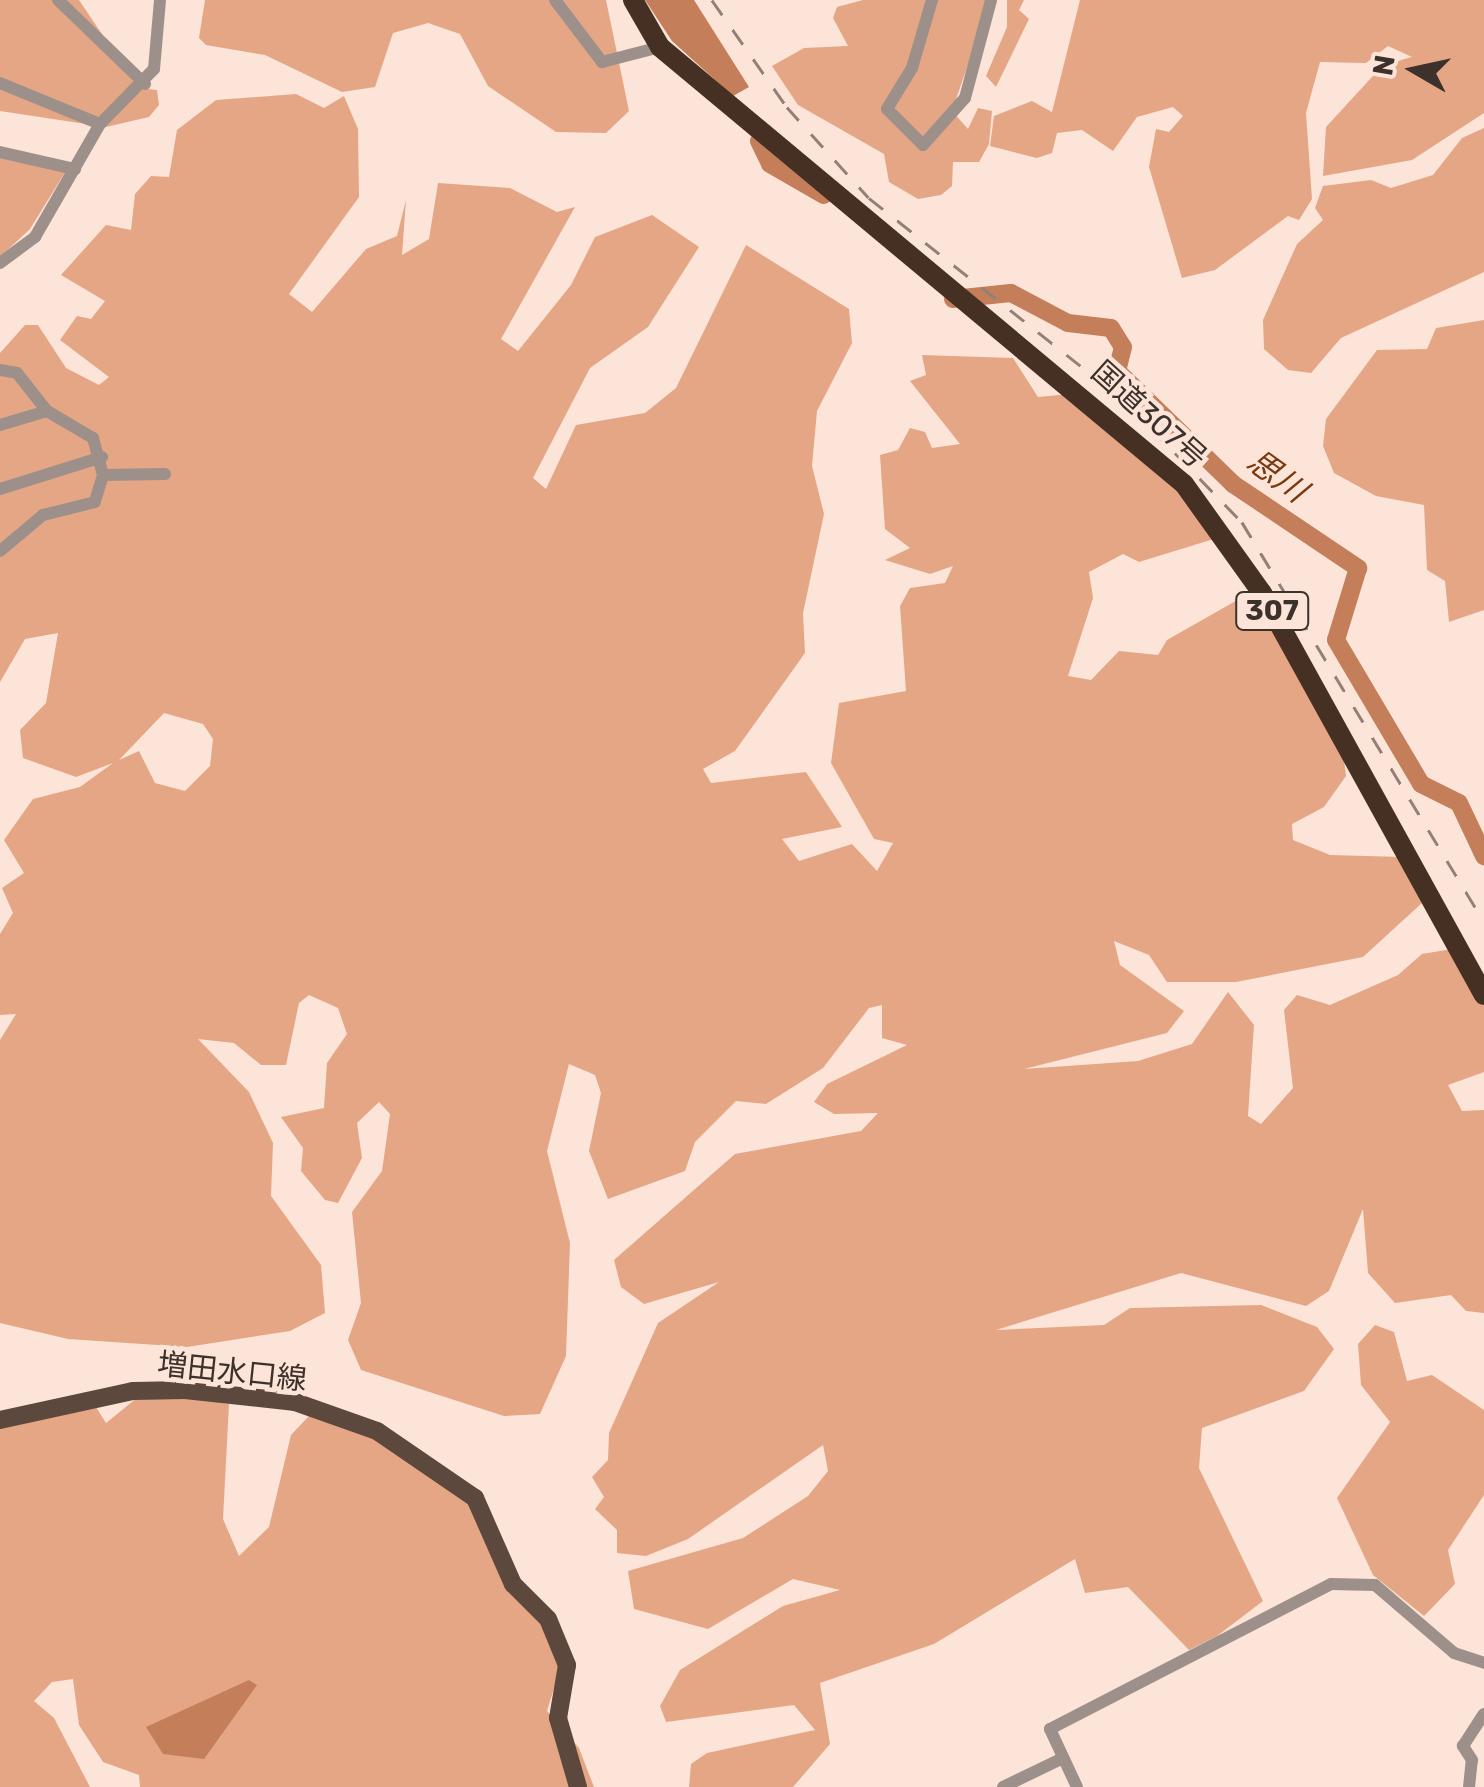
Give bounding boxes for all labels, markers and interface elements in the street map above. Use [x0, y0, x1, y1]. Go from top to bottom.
north arrow [1364, 20, 1464, 120]
text: N [1366, 53, 1402, 78]
street label: 国道307号 [1084, 354, 1214, 476]
water label: 思川 [1240, 442, 1314, 510]
road number: 307 [1234, 588, 1310, 634]
street label: 増田水口線 [156, 1346, 308, 1398]

